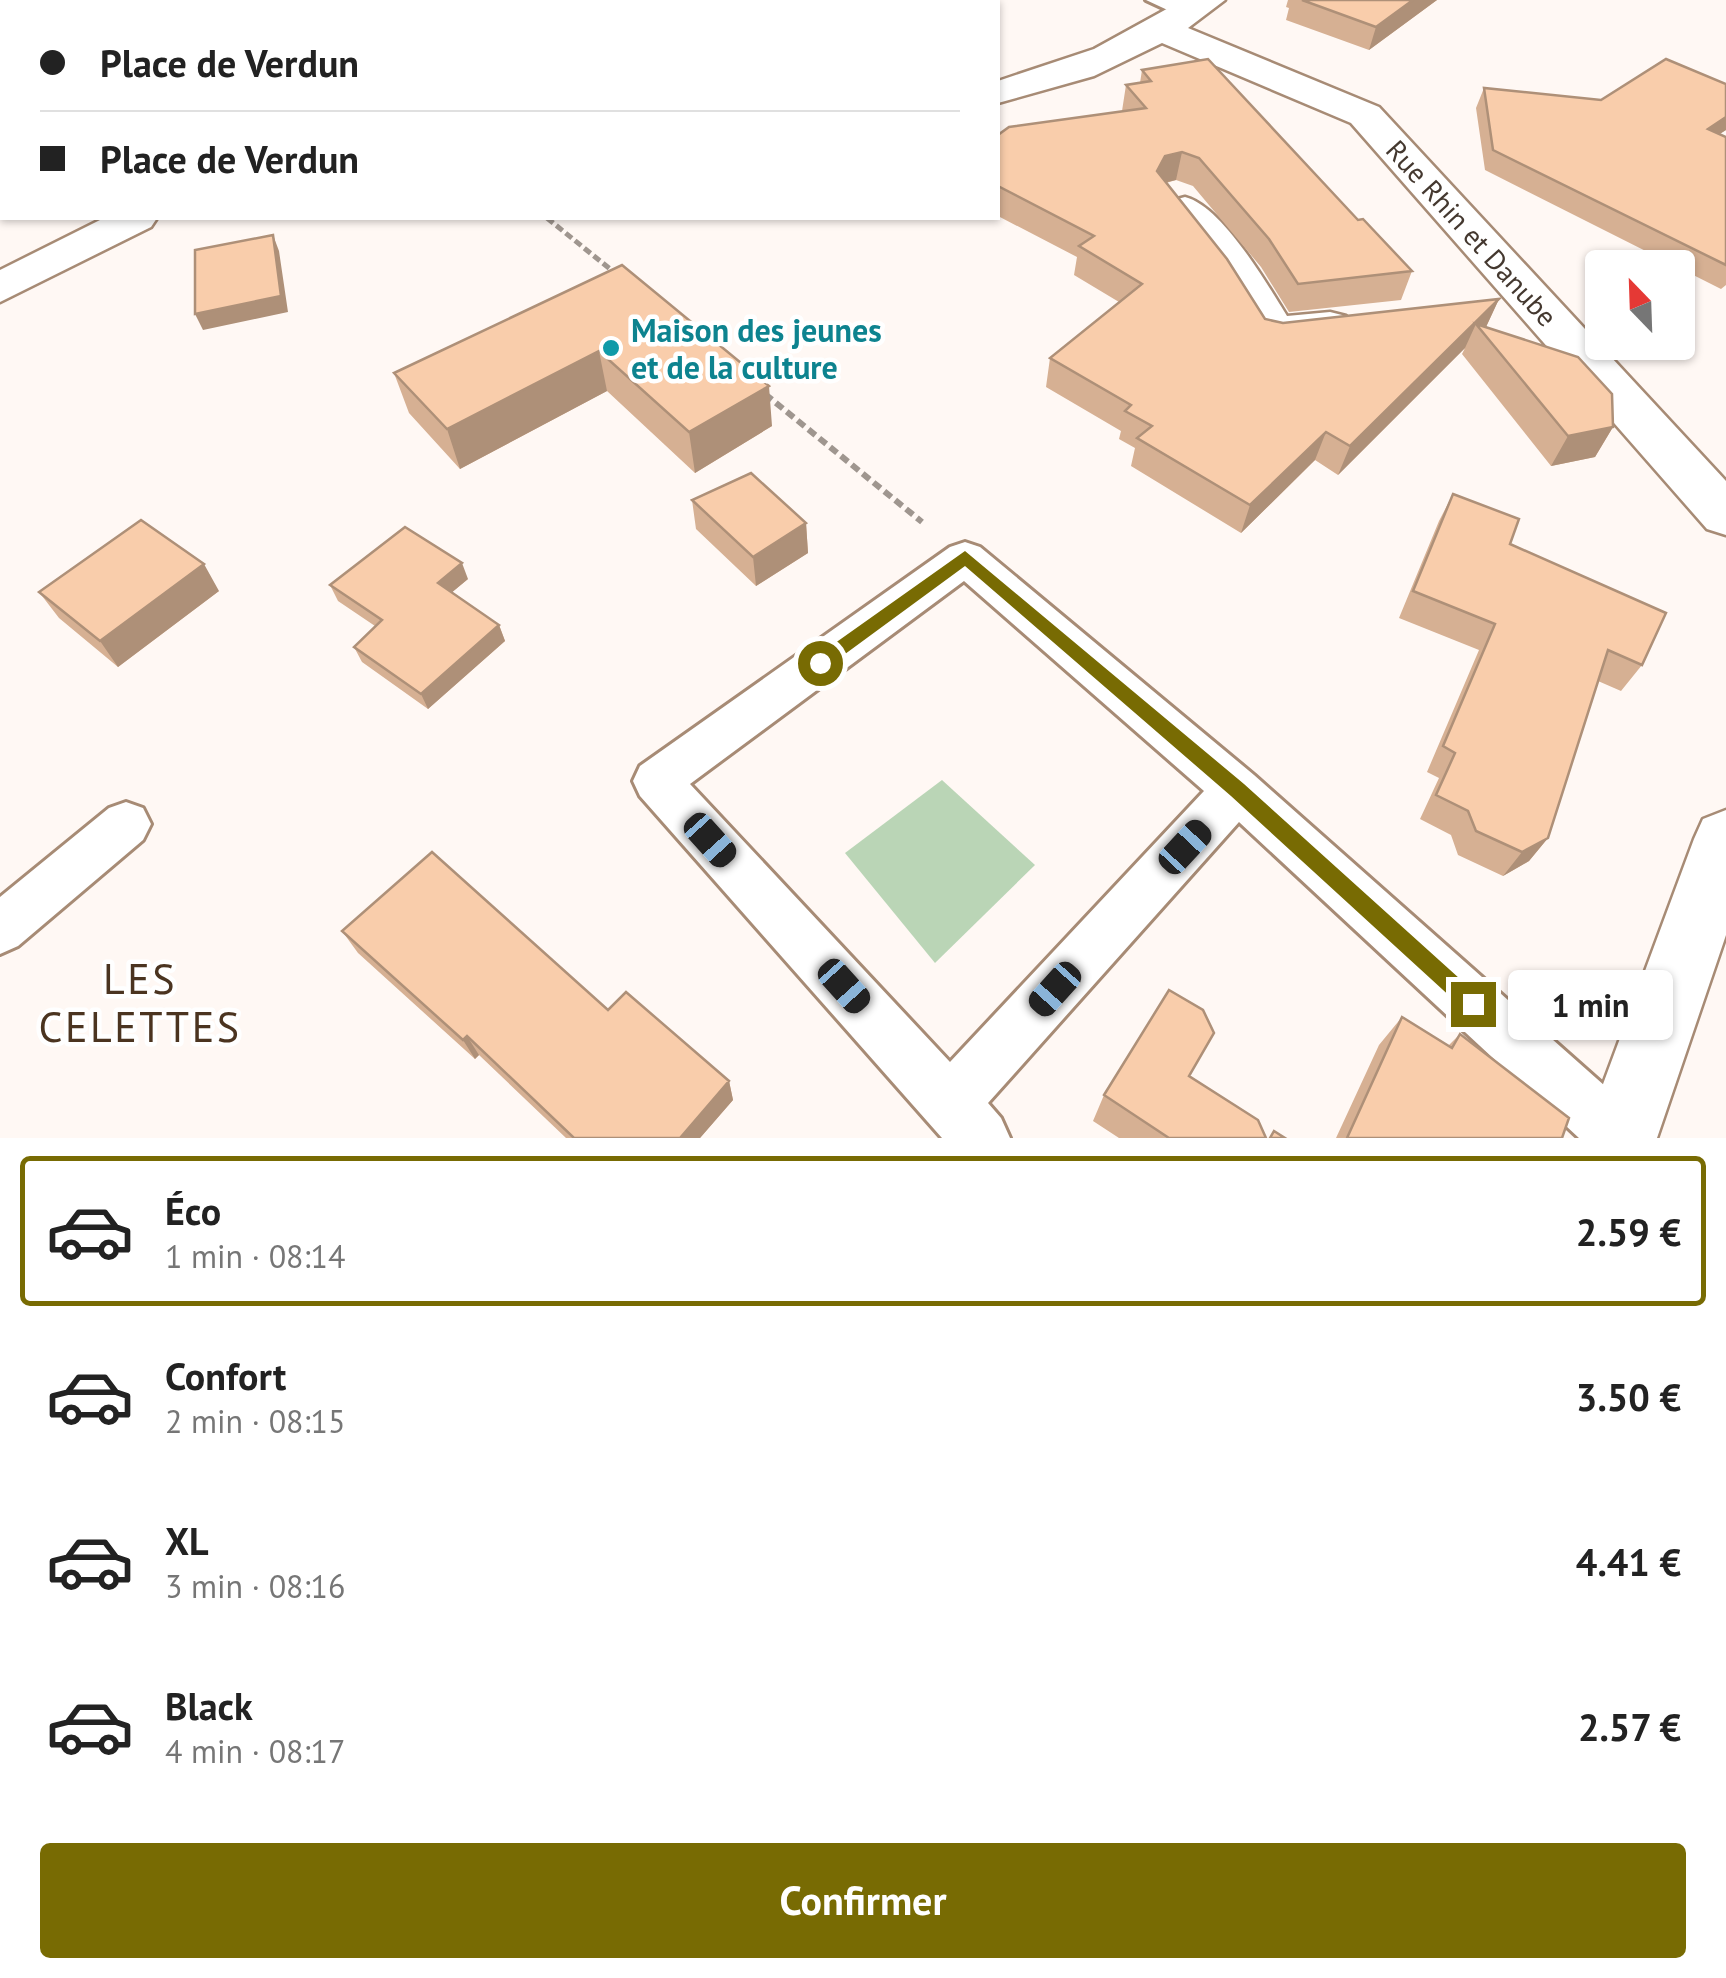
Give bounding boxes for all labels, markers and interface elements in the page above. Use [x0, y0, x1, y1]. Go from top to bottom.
text: Place de Verdun [100, 38, 359, 87]
street label: Rue Rhin et Danube [1378, 132, 1566, 334]
text: Place de Verdun [100, 134, 359, 183]
north arrow [1585, 250, 1695, 360]
map controls [1585, 250, 1695, 360]
place label: Maison des jeunes et de la culture [631, 309, 882, 388]
marker: Maison des jeunes et de la culture [600, 337, 622, 359]
route start [798, 641, 843, 686]
car [679, 808, 741, 872]
car [1154, 815, 1216, 879]
district label: LES CELETTES [39, 951, 242, 1054]
car [813, 954, 875, 1018]
car [1024, 957, 1086, 1021]
callout: 1 min [1508, 969, 1673, 1039]
route end [1451, 982, 1496, 1027]
text: 1 min [1551, 984, 1630, 1026]
icon: car [45, 1186, 135, 1276]
text: Éco [165, 1186, 221, 1235]
text: 2.59 € [1576, 1207, 1681, 1256]
text: 1 min · 08:14 [165, 1235, 345, 1277]
icon: car [45, 1351, 135, 1441]
text: Confort [165, 1351, 286, 1400]
text: 3.50 € [1576, 1372, 1681, 1421]
text: 2 min · 08:15 [165, 1400, 345, 1442]
icon: car [45, 1516, 135, 1606]
text: XL [165, 1516, 209, 1565]
text: 4.41 € [1576, 1537, 1681, 1586]
text: 3 min · 08:16 [165, 1565, 345, 1607]
icon: car [45, 1681, 135, 1771]
text: Black [165, 1681, 253, 1730]
text: 2.57 € [1578, 1702, 1681, 1751]
text: 4 min · 08:17 [165, 1730, 345, 1772]
button: Confirmer [40, 1843, 1686, 1958]

